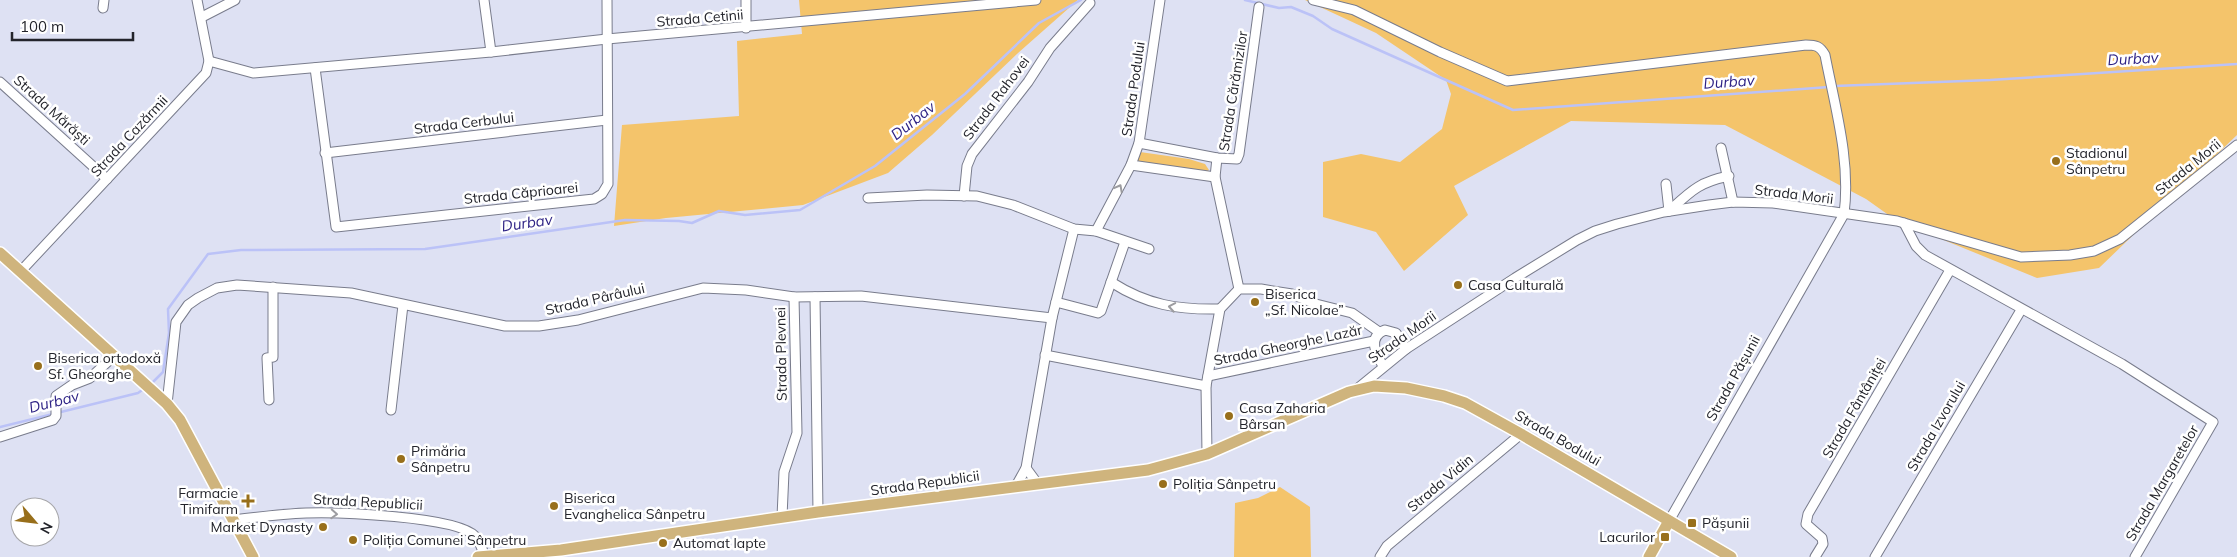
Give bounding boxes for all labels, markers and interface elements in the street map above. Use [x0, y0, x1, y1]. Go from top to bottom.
street label: Strada Cetinii [656, 5, 744, 31]
scale bar [12, 10, 134, 42]
text: 100 m [20, 17, 64, 36]
street label: Strada Cărămizilor [1215, 29, 1252, 152]
street label: Strada Podului [1117, 40, 1149, 138]
water label: Durbav [2107, 48, 2160, 69]
street label: Strada Rahovei [959, 53, 1033, 143]
water label: Durbav [1703, 70, 1756, 93]
street label: Strada Mărăști [10, 71, 94, 149]
street label: Strada Cazărmii [87, 91, 171, 181]
water label: Durbav [887, 97, 940, 144]
street label: Strada Cerbului [413, 108, 515, 138]
street label: Strada Morii [2152, 135, 2224, 199]
place label: Stadionul Sânpetru [2066, 144, 2127, 178]
marker: Stadionul Sânpetru [2050, 155, 2062, 167]
street label: Strada Căprioarei [463, 178, 579, 208]
street label: Strada Morii [1754, 180, 1834, 208]
one-way arrow [1113, 184, 1123, 193]
water label: Durbav [500, 209, 555, 235]
place label: Casa Culturală [1468, 276, 1564, 294]
street label: Strada Pârâului [544, 279, 646, 319]
marker: Casa Culturală [1452, 279, 1464, 291]
place label: Biserica „Sf. Nicolae” [1265, 285, 1344, 319]
marker: Biserica „Sf. Nicolae” [1249, 296, 1261, 308]
one-way arrow [1167, 302, 1176, 312]
street label: Strada Plevnei [771, 307, 791, 401]
street label: Strada Morii [1364, 307, 1440, 367]
street label: Strada Gheorghe Lazăr [1212, 320, 1365, 370]
street label: Strada Pășunii [1702, 332, 1764, 424]
place label: Biserica ortodoxă Sf. Gheorghe [48, 349, 161, 383]
street label: Strada Fântâniței [1818, 355, 1890, 461]
marker: Biserica ortodoxă Sf. Gheorghe [32, 360, 44, 372]
street label: Strada Izvorului [1903, 378, 1969, 474]
water label: Durbav [27, 386, 82, 417]
place label: Casa Zaharia Bârsan [1239, 399, 1326, 433]
street label: Strada Bodului [1512, 406, 1604, 470]
marker: Casa Zaharia Bârsan [1223, 410, 1235, 422]
street label: Strada Margaretelor [2121, 421, 2203, 544]
place label: Primăria Sânpetru [411, 442, 470, 476]
street label: Strada Vidin [1403, 450, 1477, 516]
marker: Primăria Sânpetru [395, 453, 407, 465]
street label: Strada Republicii [869, 466, 981, 500]
place label: Poliția Sânpetru [1173, 475, 1276, 493]
marker: Poliția Sânpetru [1157, 478, 1169, 490]
place label: Farmacie Timifarm [178, 484, 238, 518]
place label: Biserica Evanghelica Sânpetru [564, 489, 705, 523]
street label: Strada Republicii [313, 490, 423, 514]
marker: Farmacie Timifarm [242, 495, 254, 507]
north arrow [10, 497, 60, 547]
marker: Biserica Evanghelica Sânpetru [548, 500, 560, 512]
one-way arrow [330, 509, 338, 520]
place label: Pășunii [1702, 514, 1749, 532]
marker: Pășunii [1686, 517, 1698, 529]
place label: Market Dynasty [211, 518, 314, 536]
text: N [36, 519, 57, 537]
marker: Market Dynasty [317, 521, 329, 533]
place label: Lacurilor [1599, 528, 1656, 546]
place label: Poliția Comunei Sânpetru [363, 531, 526, 549]
marker: Lacurilor [1659, 531, 1671, 543]
marker: Poliția Comunei Sânpetru [347, 534, 359, 546]
place label: Automat lapte [673, 534, 766, 552]
marker: Automat lapte [657, 537, 669, 549]

